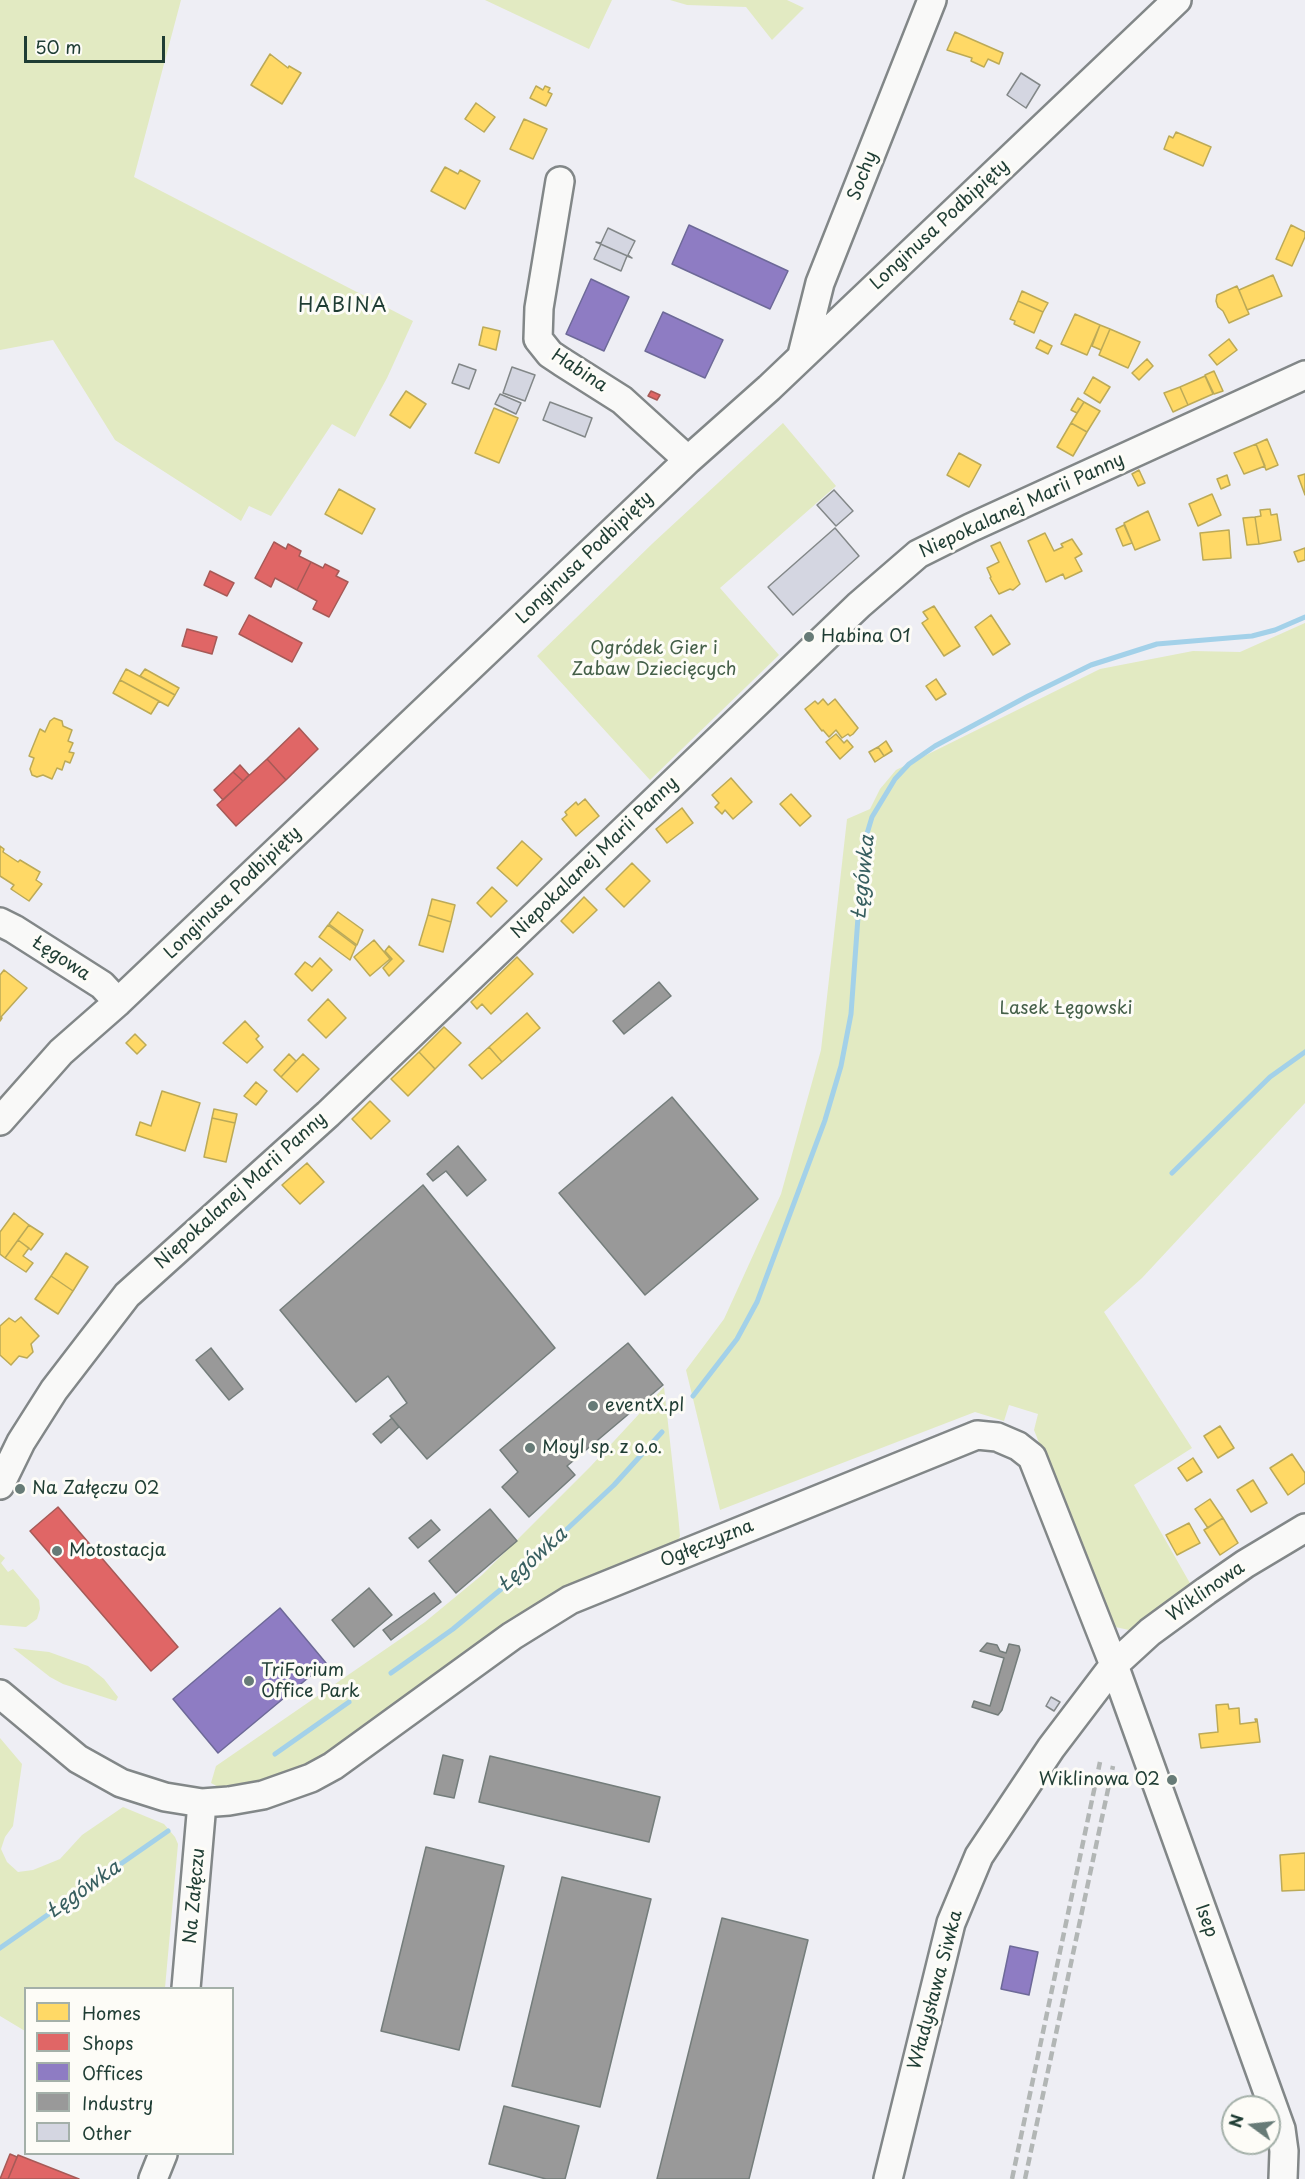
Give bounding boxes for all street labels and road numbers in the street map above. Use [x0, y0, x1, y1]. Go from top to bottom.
street label: Sochy [844, 148, 882, 204]
street label: Longinusa Podbipięty [866, 155, 1014, 295]
street label: Habina [547, 345, 611, 397]
street label: Niepokalanej Marii Panny [916, 449, 1128, 563]
street label: Longinusa Podbipięty [512, 487, 658, 629]
street label: Niepokalanej Marii Panny [507, 773, 683, 943]
street label: Longinusa Podbipięty [160, 822, 306, 964]
street label: Łęgowa [28, 932, 94, 986]
street label: Niepokalanej Marii Panny [151, 1108, 331, 1274]
street label: Ogłęczyzna [657, 1516, 757, 1572]
street label: Wiklinowa [1163, 1557, 1249, 1627]
street label: Na Załęczu [180, 1847, 210, 1945]
street label: Isep [1190, 1902, 1222, 1940]
street label: Władysława Siwka [904, 1908, 968, 2072]

